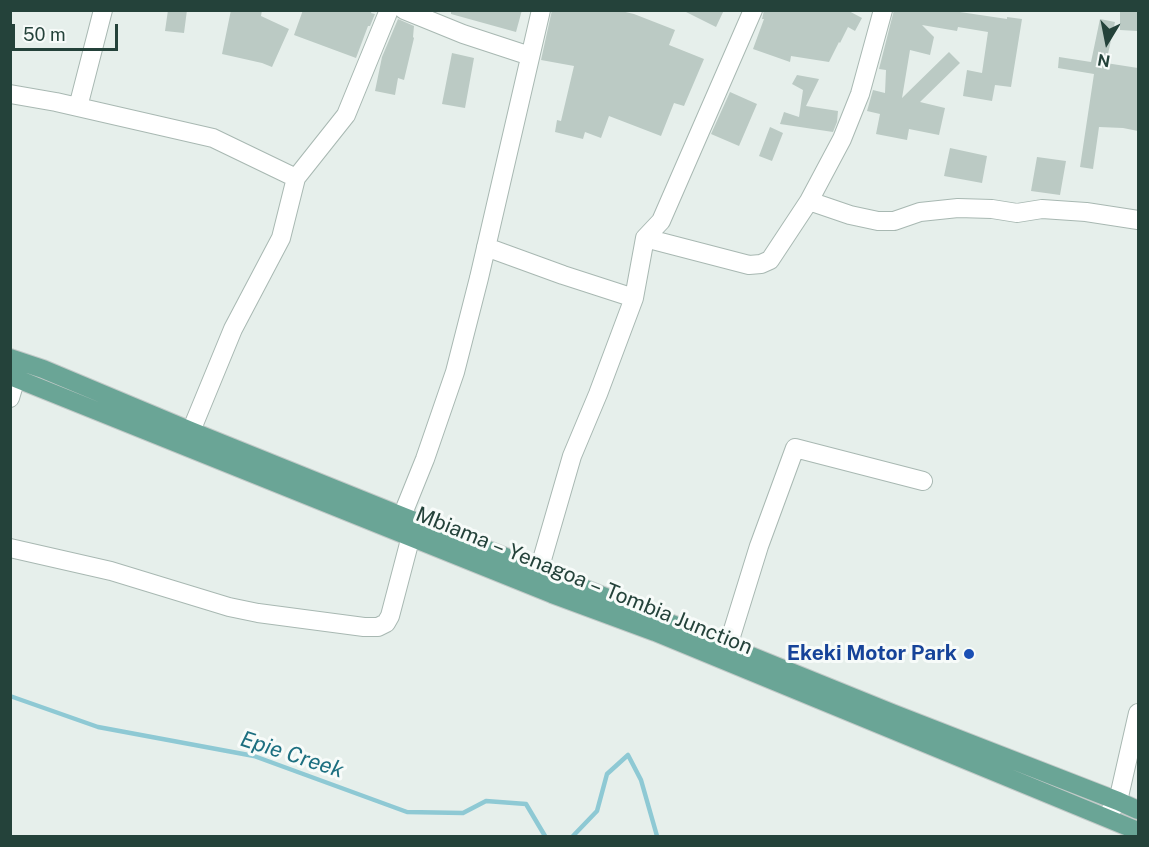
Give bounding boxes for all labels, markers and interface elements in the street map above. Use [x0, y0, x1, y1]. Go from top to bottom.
scale bar [15, 12, 122, 50]
north arrow [1077, 12, 1137, 72]
text: 50 m [23, 24, 66, 45]
text: N [1096, 50, 1112, 71]
street label: Mbiama – Yenagoa – Tombia Junction [412, 502, 756, 660]
place label: Ekeki Motor Park [787, 641, 957, 667]
marker: Ekeki Motor Park [962, 647, 976, 661]
water label: Epie Creek [237, 726, 347, 784]

